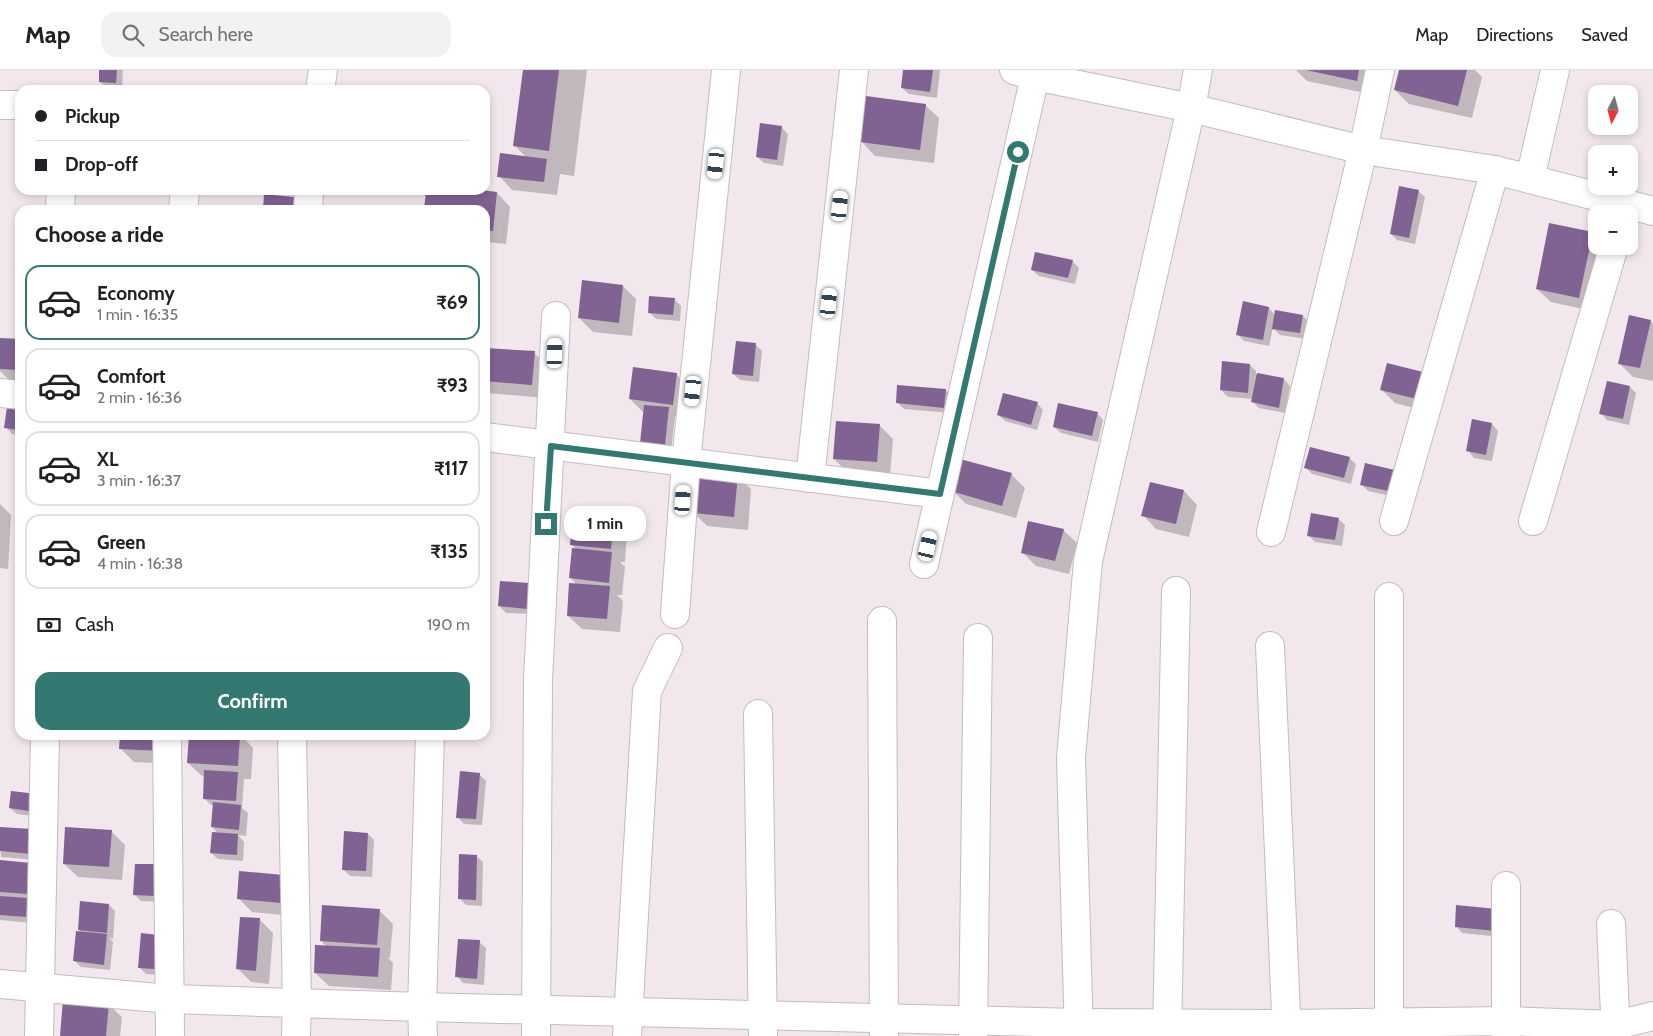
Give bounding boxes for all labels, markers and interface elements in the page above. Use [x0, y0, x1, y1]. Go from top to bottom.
search box [101, 12, 451, 57]
text: Map [25, 20, 71, 49]
icon: search [119, 21, 147, 49]
text: Search here [159, 23, 253, 46]
text: Map [1415, 24, 1448, 46]
text: Directions [1476, 24, 1553, 46]
text: Saved [1581, 24, 1628, 46]
north arrow [1588, 85, 1638, 135]
map controls [1588, 85, 1638, 255]
text: Pickup [65, 105, 120, 128]
route start [1007, 141, 1029, 163]
button: + [1588, 145, 1638, 195]
car [706, 148, 725, 180]
text: Drop-off [65, 153, 138, 176]
car [830, 190, 849, 222]
button: − [1588, 205, 1638, 255]
text: Choose a ride [35, 221, 164, 248]
icon: car [37, 280, 82, 325]
text: Economy [97, 282, 175, 305]
car [819, 287, 838, 319]
text: ₹69 [436, 291, 468, 314]
text: 1 min · 16:35 [97, 305, 178, 324]
car [546, 338, 563, 368]
icon: car [37, 363, 82, 408]
text: Comfort [97, 365, 166, 388]
text: ₹93 [437, 374, 468, 397]
car [683, 375, 702, 407]
text: 2 min · 16:36 [97, 388, 182, 407]
icon: car [37, 446, 82, 491]
text: XL [97, 448, 118, 471]
text: ₹117 [434, 457, 468, 480]
text: 3 min · 16:37 [97, 471, 181, 490]
car [674, 485, 691, 515]
callout: 1 min [564, 506, 646, 542]
route end [535, 513, 557, 535]
text: 1 min [587, 514, 623, 533]
icon: car [37, 529, 82, 574]
car [917, 530, 938, 562]
text: Green [97, 531, 146, 554]
text: ₹135 [430, 540, 468, 563]
text: 4 min · 16:38 [97, 554, 183, 573]
icon: cash [35, 611, 63, 639]
text: Cash [75, 613, 114, 636]
text: 190 m [427, 615, 470, 634]
button: Confirm [35, 672, 470, 730]

